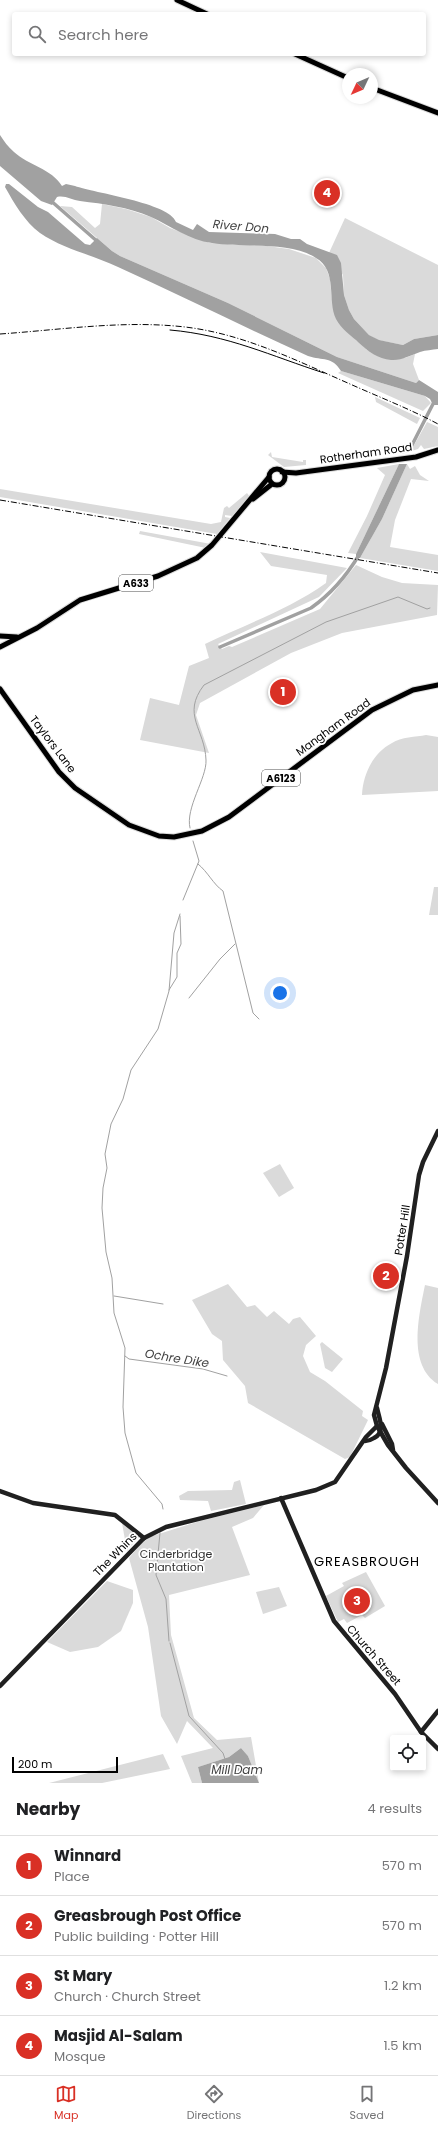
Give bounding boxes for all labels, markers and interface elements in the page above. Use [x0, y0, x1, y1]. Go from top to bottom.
search box [12, 12, 426, 56]
icon: search [26, 23, 48, 45]
text: Search here [58, 24, 148, 45]
north arrow [342, 68, 378, 104]
pin: 4 [314, 178, 340, 208]
water label: River Don [212, 215, 270, 237]
street label: Rotherham Road [319, 439, 413, 467]
road number: A633 [119, 575, 153, 591]
pin: 1 [270, 677, 296, 707]
street label: Mangham Road [292, 694, 374, 760]
street label: Taylors Lane [26, 712, 80, 776]
road number: A6123 [262, 770, 300, 786]
your location [270, 983, 290, 1003]
street label: Potter Hill [390, 1204, 414, 1256]
pin: 2 [373, 1261, 399, 1291]
water label: Ochre Dike [144, 1345, 211, 1372]
street label: The Whins [90, 1528, 141, 1579]
park label: Cinderbridge Plantation [140, 1546, 212, 1575]
district label: GREASBROUGH [314, 1552, 420, 1571]
pin: 3 [344, 1586, 370, 1616]
street label: Church Street [343, 1621, 405, 1689]
map controls [390, 1735, 426, 1771]
button: locate [390, 1735, 426, 1771]
scale bar [12, 1755, 118, 1774]
text: 200 m [18, 1756, 52, 1772]
water label: Mill Dam [211, 1761, 263, 1778]
text: Nearby [16, 1797, 80, 1821]
text: 4 results [368, 1799, 422, 1818]
text: Winnard [54, 1845, 121, 1866]
text: 1 [27, 1856, 31, 1875]
text: 570 m [382, 1856, 422, 1875]
text: Place [54, 1867, 89, 1886]
text: Greasbrough Post Office [54, 1905, 241, 1926]
text: 2 [25, 1916, 33, 1935]
text: 570 m [382, 1916, 422, 1935]
text: Public building · Potter Hill [54, 1927, 219, 1946]
text: St Mary [54, 1965, 112, 1986]
text: 3 [25, 1976, 33, 1995]
text: 1.2 km [384, 1976, 422, 1995]
text: Church · Church Street [54, 1987, 201, 2006]
text: Masjid Al-Salam [54, 2025, 183, 2046]
text: 4 [25, 2036, 33, 2055]
text: 1.5 km [383, 2036, 422, 2055]
text: Mosque [54, 2047, 105, 2066]
tab: Map [54, 2083, 78, 2124]
tab: Directions [187, 2083, 241, 2124]
tab: Saved [350, 2083, 384, 2124]

